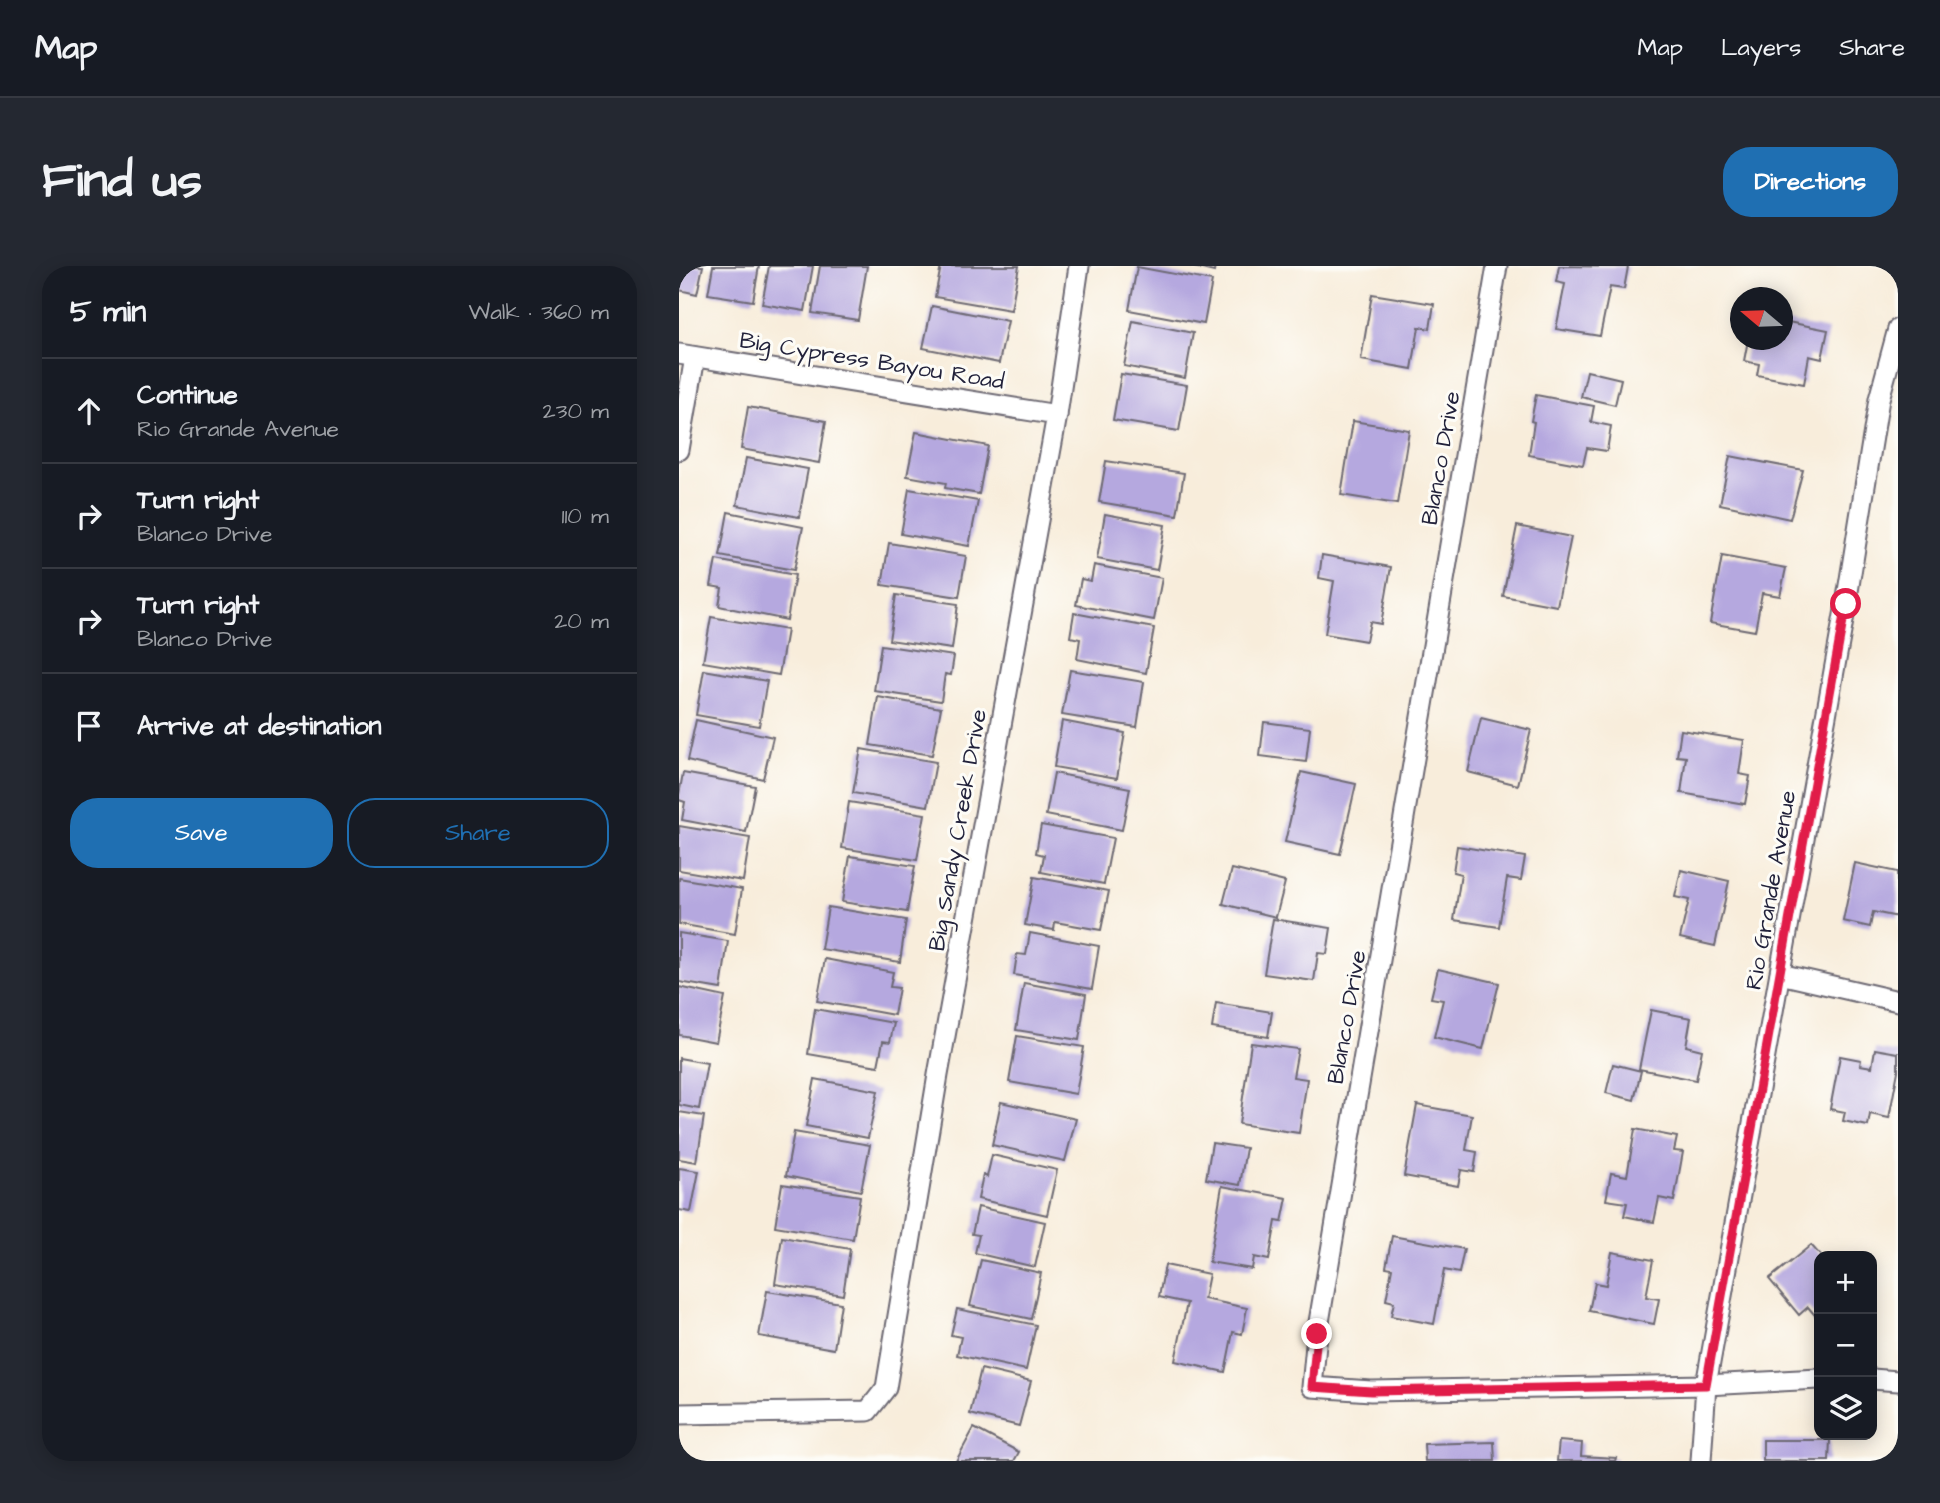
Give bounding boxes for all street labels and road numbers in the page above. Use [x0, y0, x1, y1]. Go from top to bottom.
street label: Big Cypress Bayou Road [737, 324, 1007, 399]
street label: Blanco Drive [1413, 389, 1468, 528]
street label: Big Sandy Creek Drive [921, 707, 996, 954]
street label: Rio Grande Avenue [1738, 788, 1804, 992]
street label: Blanco Drive [1319, 948, 1374, 1087]

